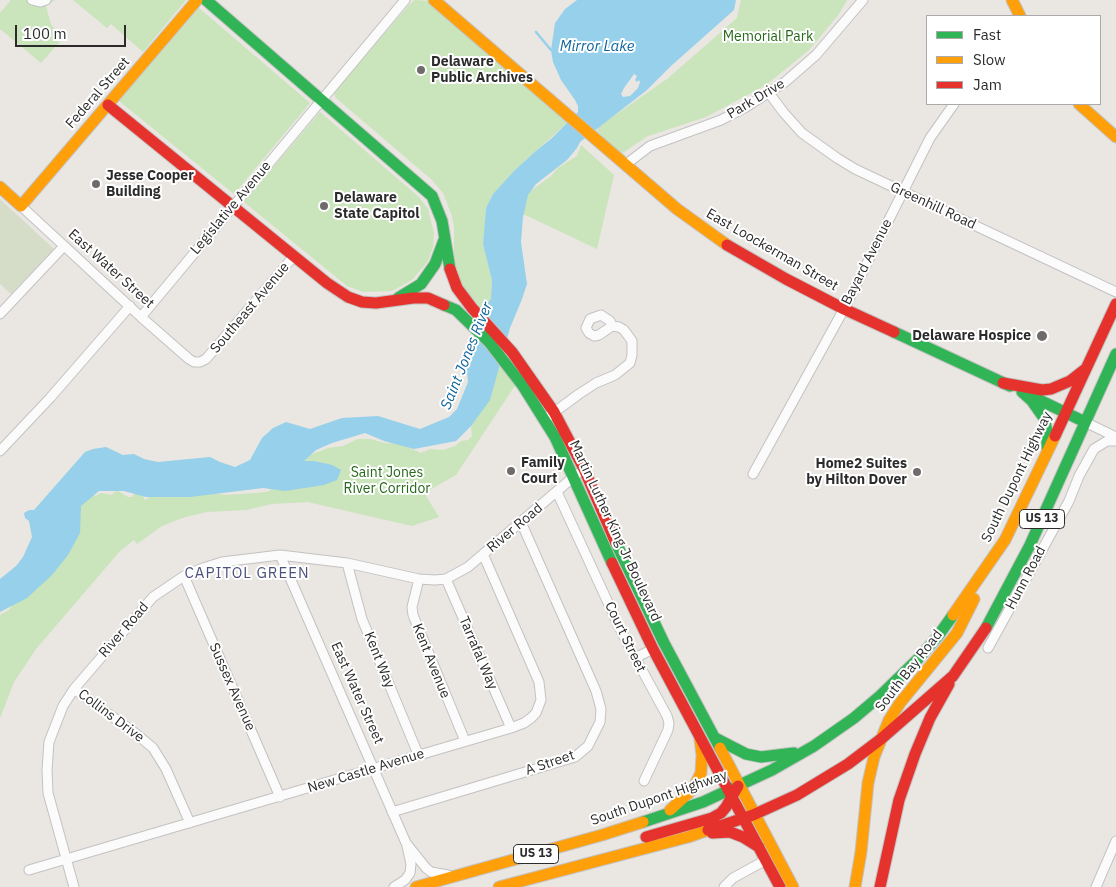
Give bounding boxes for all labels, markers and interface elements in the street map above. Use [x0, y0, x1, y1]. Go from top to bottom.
scale bar [18, 15, 129, 47]
legend [926, 15, 1101, 105]
text: 100 m [23, 24, 67, 43]
text: Fast [973, 25, 1001, 44]
park label: Memorial Park [723, 29, 813, 45]
water label: Mirror Lake [560, 38, 634, 56]
text: Slow [973, 50, 1006, 69]
street label: Federal Street [62, 54, 134, 132]
place label: Delaware Public Archives [431, 54, 533, 86]
marker: Delaware Public Archives [415, 64, 427, 76]
street label: Park Drive [724, 75, 788, 123]
text: Jam [973, 75, 1002, 94]
street label: Legislative Avenue [187, 158, 275, 258]
place label: Jesse Cooper Building [106, 168, 194, 200]
marker: Jesse Cooper Building [90, 178, 102, 190]
street label: Greenhill Road [887, 179, 979, 233]
place label: Delaware State Capitol [334, 190, 419, 222]
marker: Delaware State Capitol [318, 200, 330, 212]
street label: East Loockerman Street [703, 205, 841, 295]
street label: Bayard Avenue [838, 216, 896, 308]
street label: East Water Street [65, 226, 157, 312]
street label: Southeast Avenue [207, 259, 293, 357]
water label: Saint Jones River [437, 300, 497, 412]
place label: Delaware Hospice [912, 328, 1031, 344]
marker: Delaware Hospice [1035, 329, 1049, 343]
street label: South Dupont Highway [978, 409, 1056, 545]
street label: Martin Luther King Jr Boulevard [566, 438, 664, 624]
place label: Family Court [521, 455, 565, 488]
place label: Home2 Suites by Hilton Dover [806, 456, 907, 488]
park label: Saint Jones River Corridor [344, 465, 430, 498]
marker: Family Court [505, 465, 517, 477]
marker: Home2 Suites by Hilton Dover [911, 466, 923, 478]
street label: River Road [484, 500, 546, 556]
road number: US 13 [1020, 509, 1064, 528]
street label: Hunn Road [1002, 543, 1050, 613]
district label: CAPITOL GREEN [183, 565, 311, 583]
street label: River Road [96, 599, 152, 661]
street label: Court Street [601, 599, 649, 675]
street label: Tarrafal Way [455, 614, 501, 692]
street label: Kent Avenue [408, 621, 454, 701]
street label: South Bay Road [872, 627, 946, 715]
street label: Kent Way [360, 629, 398, 691]
street label: East Water Street [327, 639, 387, 747]
street label: Sussex Avenue [205, 641, 259, 733]
street label: Collins Drive [75, 686, 147, 746]
street label: New Castle Avenue [306, 745, 426, 797]
street label: A Street [523, 747, 577, 779]
street label: South Dupont Highway [589, 767, 729, 829]
road number: US 13 [514, 844, 558, 864]

